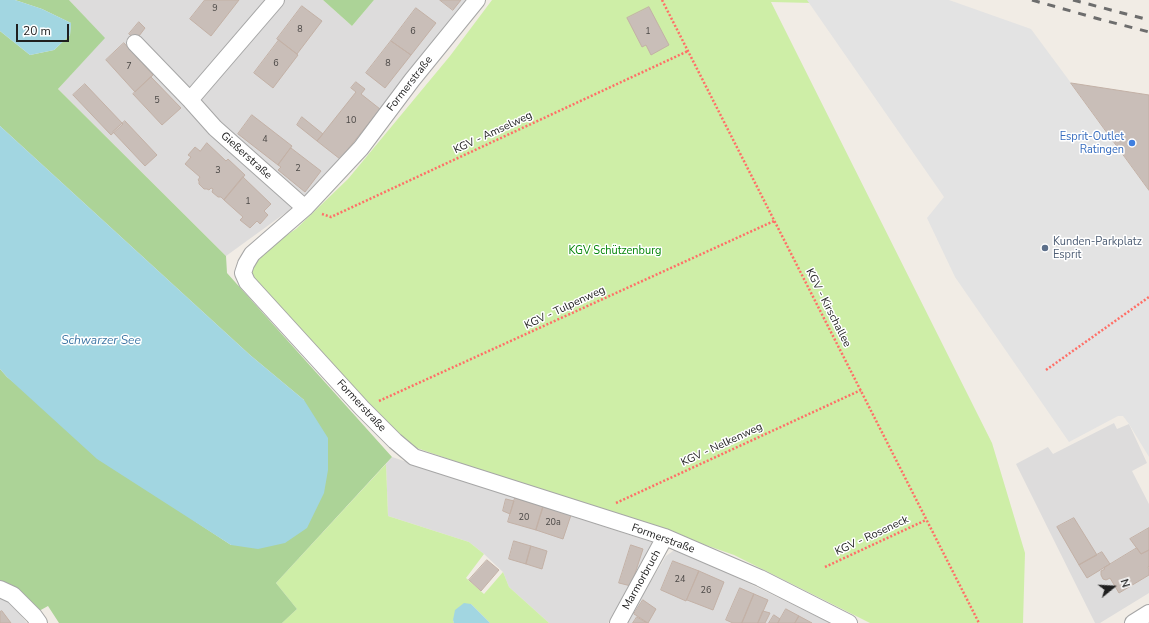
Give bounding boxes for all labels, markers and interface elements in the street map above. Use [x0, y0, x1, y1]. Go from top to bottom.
house number: 9 [212, 4, 218, 14]
scale bar [18, 16, 71, 42]
text: 20 m [23, 23, 51, 39]
house number: 8 [297, 25, 303, 35]
house number: 6 [410, 27, 416, 37]
house number: 1 [645, 27, 651, 37]
street label: Formerstraße [384, 54, 436, 114]
house number: 6 [273, 59, 279, 69]
house number: 8 [385, 59, 391, 69]
house number: 7 [126, 62, 132, 72]
house number: 5 [154, 96, 160, 106]
street label: KGV - Amselweg [451, 109, 535, 157]
house number: 10 [346, 116, 356, 126]
street label: Gießerstraße [218, 130, 274, 182]
place label: Esprit-Outlet Ratingen [1060, 130, 1124, 156]
house number: 4 [262, 135, 268, 145]
marker: Esprit-Outlet Ratingen [1127, 138, 1137, 148]
house number: 2 [295, 164, 301, 174]
house number: 3 [215, 166, 221, 176]
house number: 1 [245, 197, 251, 207]
place label: Kunden-Parkplatz Esprit [1053, 235, 1142, 261]
marker: Kunden-Parkplatz Esprit [1040, 243, 1050, 253]
park label: KGV Schützenburg [569, 244, 661, 258]
street label: KGV - Kirschallee [803, 267, 853, 349]
street label: KGV - Tulpenweg [523, 284, 607, 332]
water label: Schwarzer See [61, 334, 141, 348]
street label: Formerstraße [334, 377, 388, 435]
street label: KGV - Nelkenweg [679, 420, 765, 470]
house number: 20 [519, 513, 529, 523]
street label: KGV - Roseneck [833, 513, 911, 559]
house number: 20a [545, 518, 561, 528]
street label: Formerstraße [630, 521, 696, 557]
street label: Marmorbruch [620, 548, 664, 612]
north arrow [1093, 567, 1133, 607]
house number: 24 [675, 575, 685, 585]
text: N [1116, 577, 1133, 589]
house number: 26 [701, 586, 711, 596]

